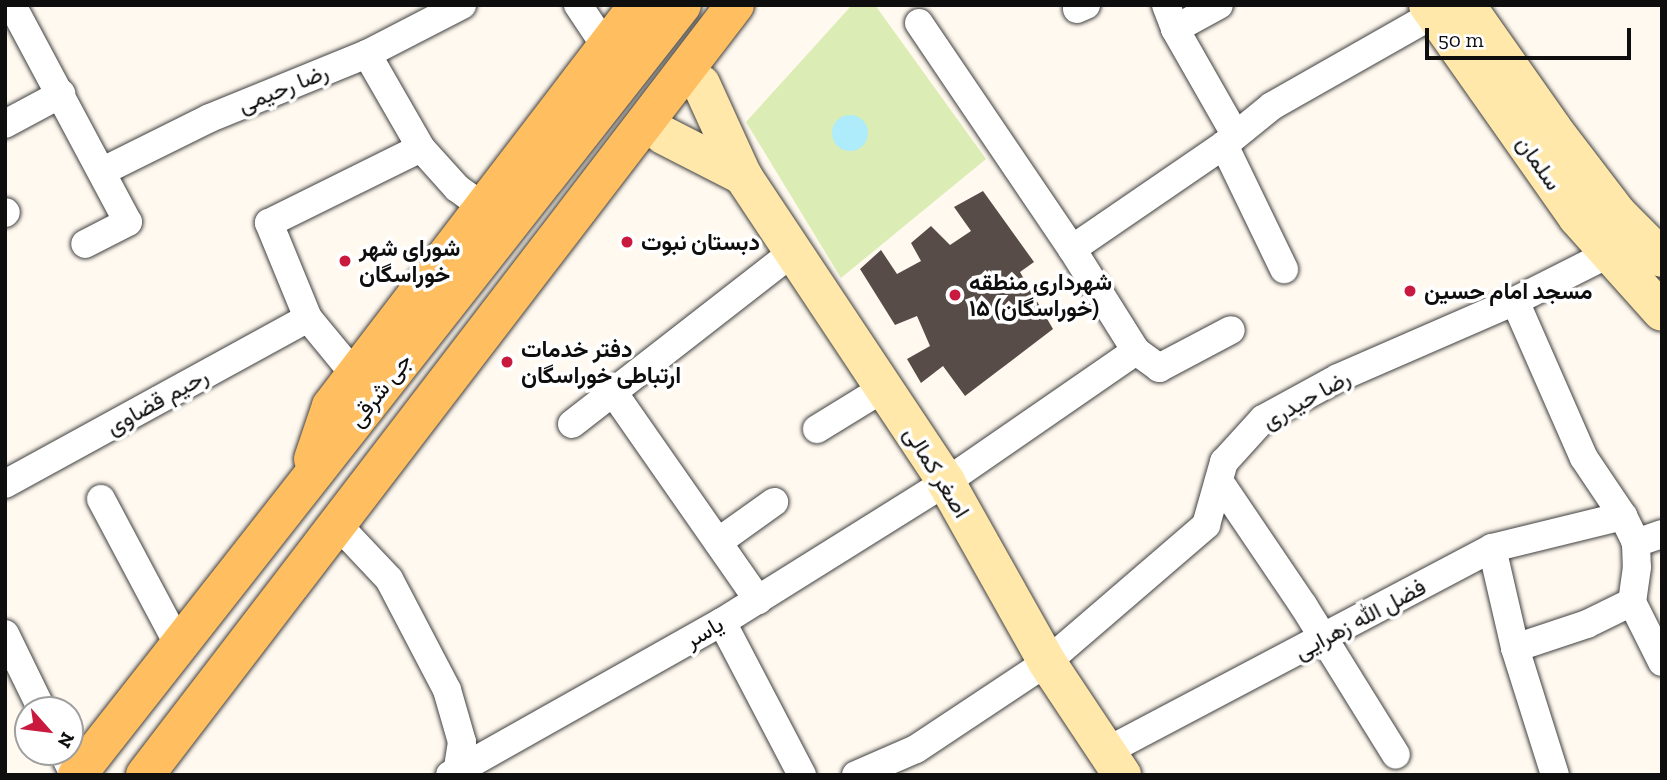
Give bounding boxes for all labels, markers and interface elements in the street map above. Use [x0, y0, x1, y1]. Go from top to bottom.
scale bar [1429, 14, 1636, 58]
text: 50 m [1438, 27, 1484, 52]
street label: رضا رحیمی [234, 57, 332, 119]
street label: سلمان [1510, 130, 1568, 196]
place label: دبستان نبوت [641, 228, 760, 256]
place label: شورای شهر خوراسگان [359, 234, 460, 288]
marker: دبستان نبوت [619, 234, 635, 250]
marker: شورای شهر خوراسگان [337, 253, 353, 269]
place label: شهرداری منطقه ۱۵ (خوراسگان) [969, 268, 1112, 322]
place label: مسجد امام حسین [1424, 277, 1593, 305]
marker: مسجد امام حسین [1402, 283, 1418, 299]
marker: شهرداری منطقه ۱۵ (خوراسگان) [947, 287, 963, 303]
place label: دفتر خدمات ارتباطی خوراسگان [521, 335, 681, 389]
street label: جی شرقی [343, 347, 417, 433]
marker: دفتر خدمات ارتباطی خوراسگان [499, 354, 515, 370]
street label: رحیم قضاوی [101, 362, 213, 440]
street label: رضا حیدری [1257, 364, 1355, 434]
street label: اصغر کمالی [898, 421, 976, 523]
street label: فضل الله زهرایی [1289, 573, 1431, 665]
street label: یاسر [680, 610, 728, 654]
north arrow [14, 696, 84, 766]
text: N [53, 728, 80, 752]

